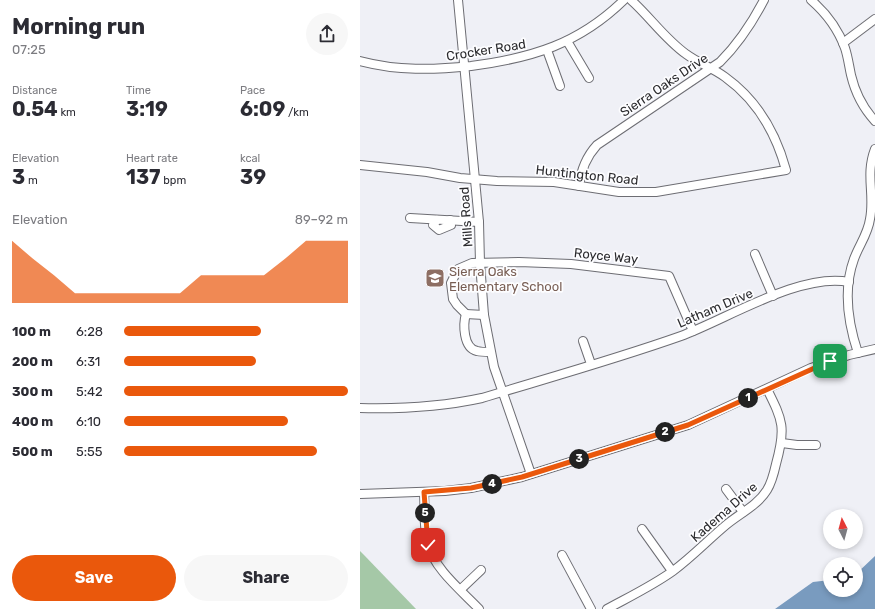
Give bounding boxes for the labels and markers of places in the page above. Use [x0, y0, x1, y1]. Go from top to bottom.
place label: Sierra Oaks Elementary School [449, 264, 562, 294]
school or university icon: Sierra Oaks Elementary School [424, 267, 446, 289]
pin [813, 344, 847, 378]
pin: 1 [738, 388, 758, 408]
pin: 2 [655, 422, 675, 442]
pin: 3 [569, 449, 589, 469]
pin: 4 [482, 474, 502, 494]
pin: 5 [415, 503, 435, 523]
pin [411, 528, 445, 562]

